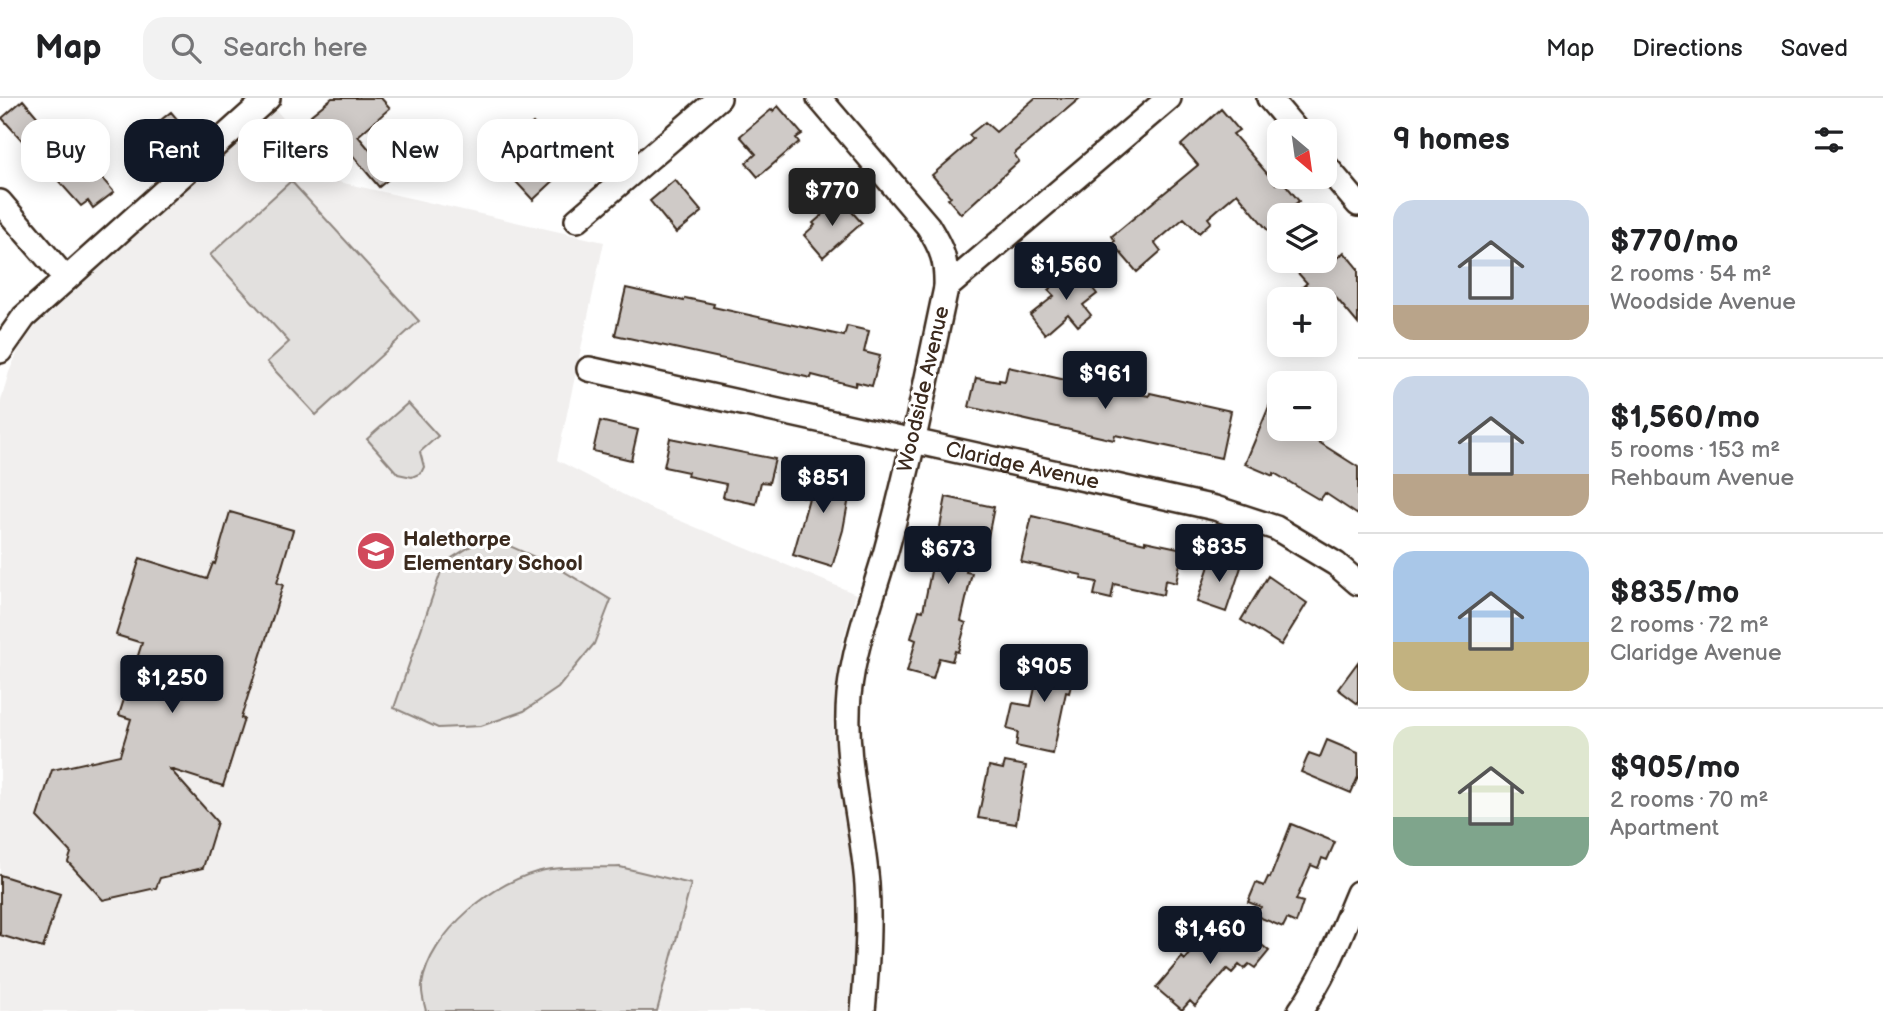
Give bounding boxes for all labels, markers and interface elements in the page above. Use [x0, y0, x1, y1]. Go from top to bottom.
search box [143, 17, 633, 80]
text: Map [35, 28, 101, 68]
icon: search [167, 29, 205, 67]
text: Search here [223, 33, 367, 64]
text: Map [1546, 34, 1594, 63]
text: Directions [1632, 34, 1743, 63]
text: Saved [1781, 34, 1848, 63]
chip: Buy [21, 119, 110, 182]
chip: Rent [124, 119, 224, 182]
chip: Filters [238, 119, 353, 182]
chip: New [367, 119, 463, 182]
chip: Apartment [477, 119, 638, 182]
north arrow [1267, 119, 1337, 189]
map controls [1267, 119, 1337, 441]
icon: filters [1810, 121, 1848, 159]
text: 9 homes [1393, 122, 1510, 158]
pin: $770 [791, 169, 873, 228]
text: $770 [805, 177, 859, 205]
button: layers [1267, 203, 1337, 273]
text: $770/mo [1610, 224, 1738, 260]
icon: home [1449, 228, 1533, 312]
pin: $1,560 [1009, 242, 1123, 302]
text: $1,560 [1030, 251, 1102, 279]
text: 2 rooms · 54 m² [1610, 260, 1772, 288]
button: + [1267, 287, 1337, 357]
text: Woodside Avenue [1610, 288, 1796, 316]
street label: Woodside Avenue [892, 304, 955, 475]
pin: $961 [1064, 352, 1146, 411]
text: $961 [1079, 360, 1131, 388]
button: − [1267, 371, 1337, 441]
text: $1,560/mo [1610, 400, 1760, 436]
icon: home [1449, 404, 1533, 488]
text: 5 rooms · 153 m² [1610, 436, 1780, 464]
street label: Claridge Avenue [943, 437, 1102, 495]
pin: $851 [782, 456, 864, 515]
text: $851 [797, 464, 849, 492]
text: Rehbaum Avenue [1610, 464, 1794, 492]
pin: $835 [1178, 524, 1260, 584]
pin: $673 [907, 526, 989, 586]
place label: Halethorpe Elementary School [403, 527, 583, 576]
school or university icon: Halethorpe Elementary School [355, 530, 397, 572]
text: $835 [1191, 533, 1247, 561]
text: $673 [920, 535, 976, 563]
text: $835/mo [1610, 575, 1739, 611]
icon: home [1449, 579, 1533, 663]
text: 2 rooms · 72 m² [1610, 611, 1769, 639]
text: Claridge Avenue [1610, 639, 1782, 667]
pin: $905 [1003, 644, 1085, 704]
text: $905 [1016, 653, 1072, 681]
pin: $1,250 [115, 656, 229, 715]
text: $1,250 [136, 664, 208, 692]
text: $905/mo [1610, 750, 1740, 786]
icon: home [1449, 754, 1533, 838]
text: 2 rooms · 70 m² [1610, 786, 1769, 814]
text: Apartment [1610, 814, 1719, 842]
pin: $1,460 [1153, 906, 1267, 966]
text: $1,460 [1174, 915, 1246, 943]

